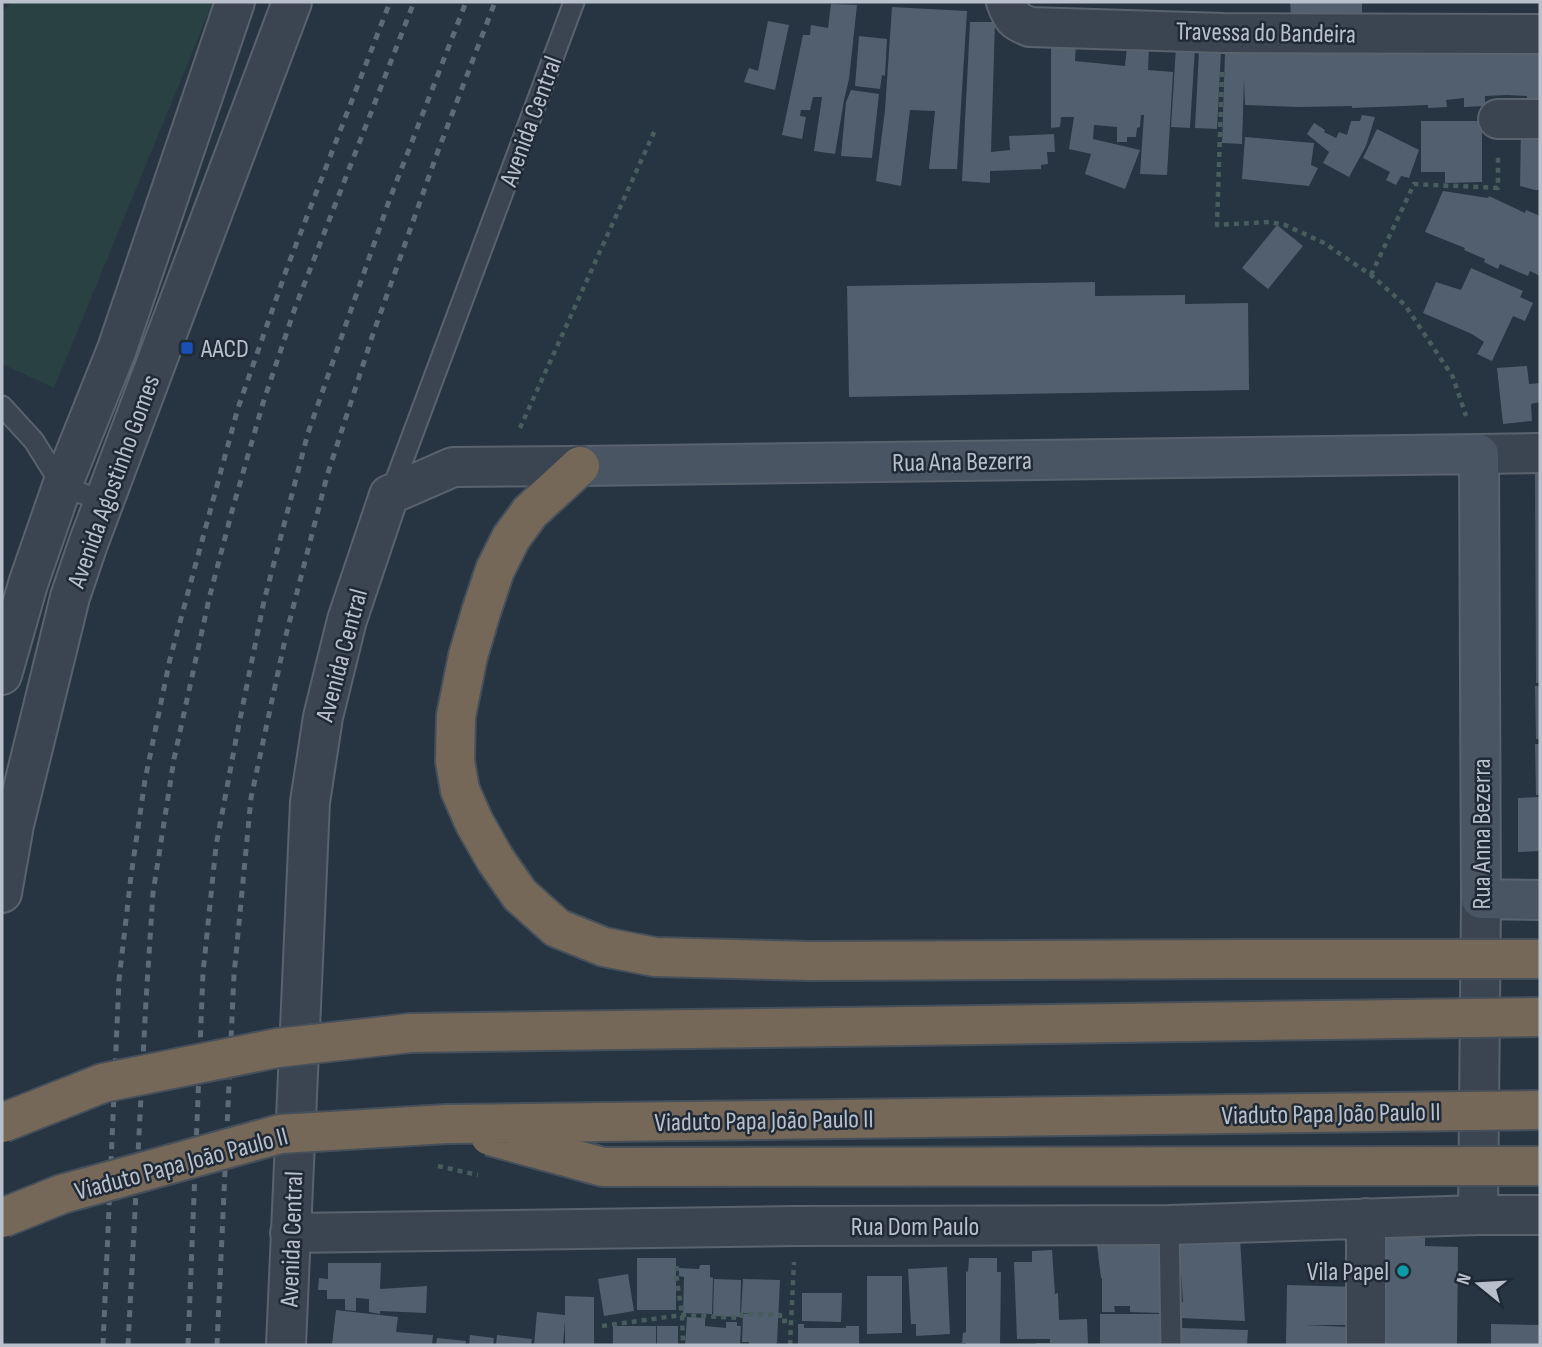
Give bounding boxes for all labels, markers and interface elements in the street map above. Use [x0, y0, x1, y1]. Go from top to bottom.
street label: Travessa do Bandeira [1176, 16, 1356, 51]
street label: Avenida Central [493, 52, 569, 192]
place label: AACD [200, 334, 249, 365]
marker: AACD [179, 340, 195, 356]
street label: Avenida Agostinho Gomes [61, 371, 167, 593]
street label: Rua Ana Bezerra [892, 446, 1032, 479]
street label: Avenida Central [310, 586, 375, 726]
street label: Rua Anna Bezerra [1467, 758, 1498, 910]
street label: Viaduto Papa João Paulo II [1221, 1097, 1441, 1132]
street label: Viaduto Papa João Paulo II [654, 1104, 874, 1139]
street label: Viaduto Papa João Paulo II [71, 1121, 291, 1208]
street label: Avenida Central [275, 1171, 310, 1309]
street label: Rua Dom Paulo [851, 1212, 979, 1243]
north arrow [1444, 1249, 1514, 1319]
place label: Vila Papel [1307, 1257, 1389, 1288]
marker: Vila Papel [1395, 1263, 1411, 1279]
text: N [1452, 1271, 1477, 1288]

